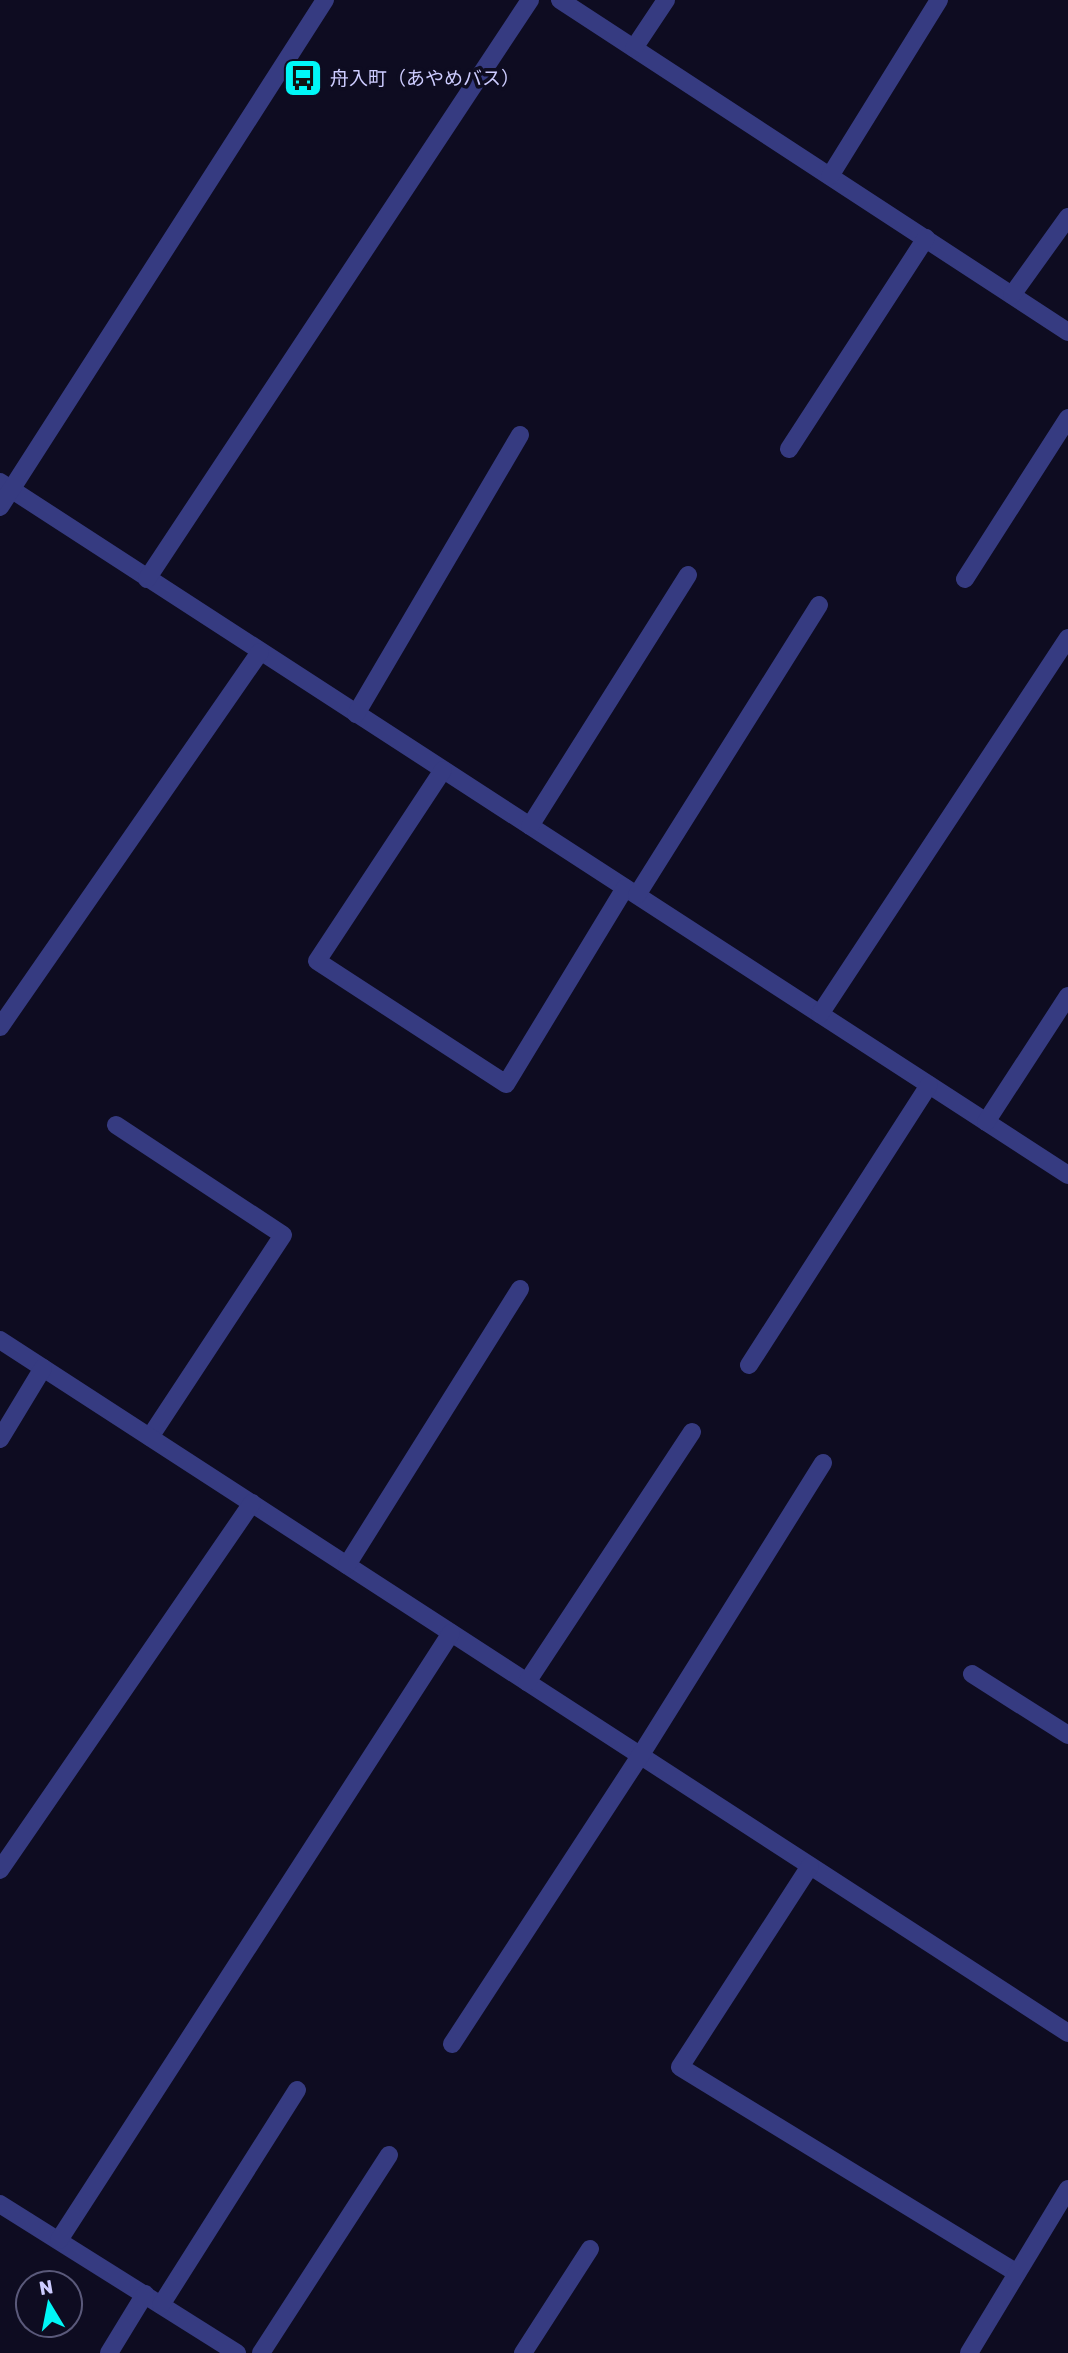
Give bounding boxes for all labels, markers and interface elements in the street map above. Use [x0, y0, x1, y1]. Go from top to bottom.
bus stop icon: 舟入町（あやめバス） [282, 57, 324, 99]
place label: 舟入町（あやめバス） [330, 67, 520, 90]
north arrow [14, 2269, 84, 2339]
text: N [37, 2275, 55, 2300]

